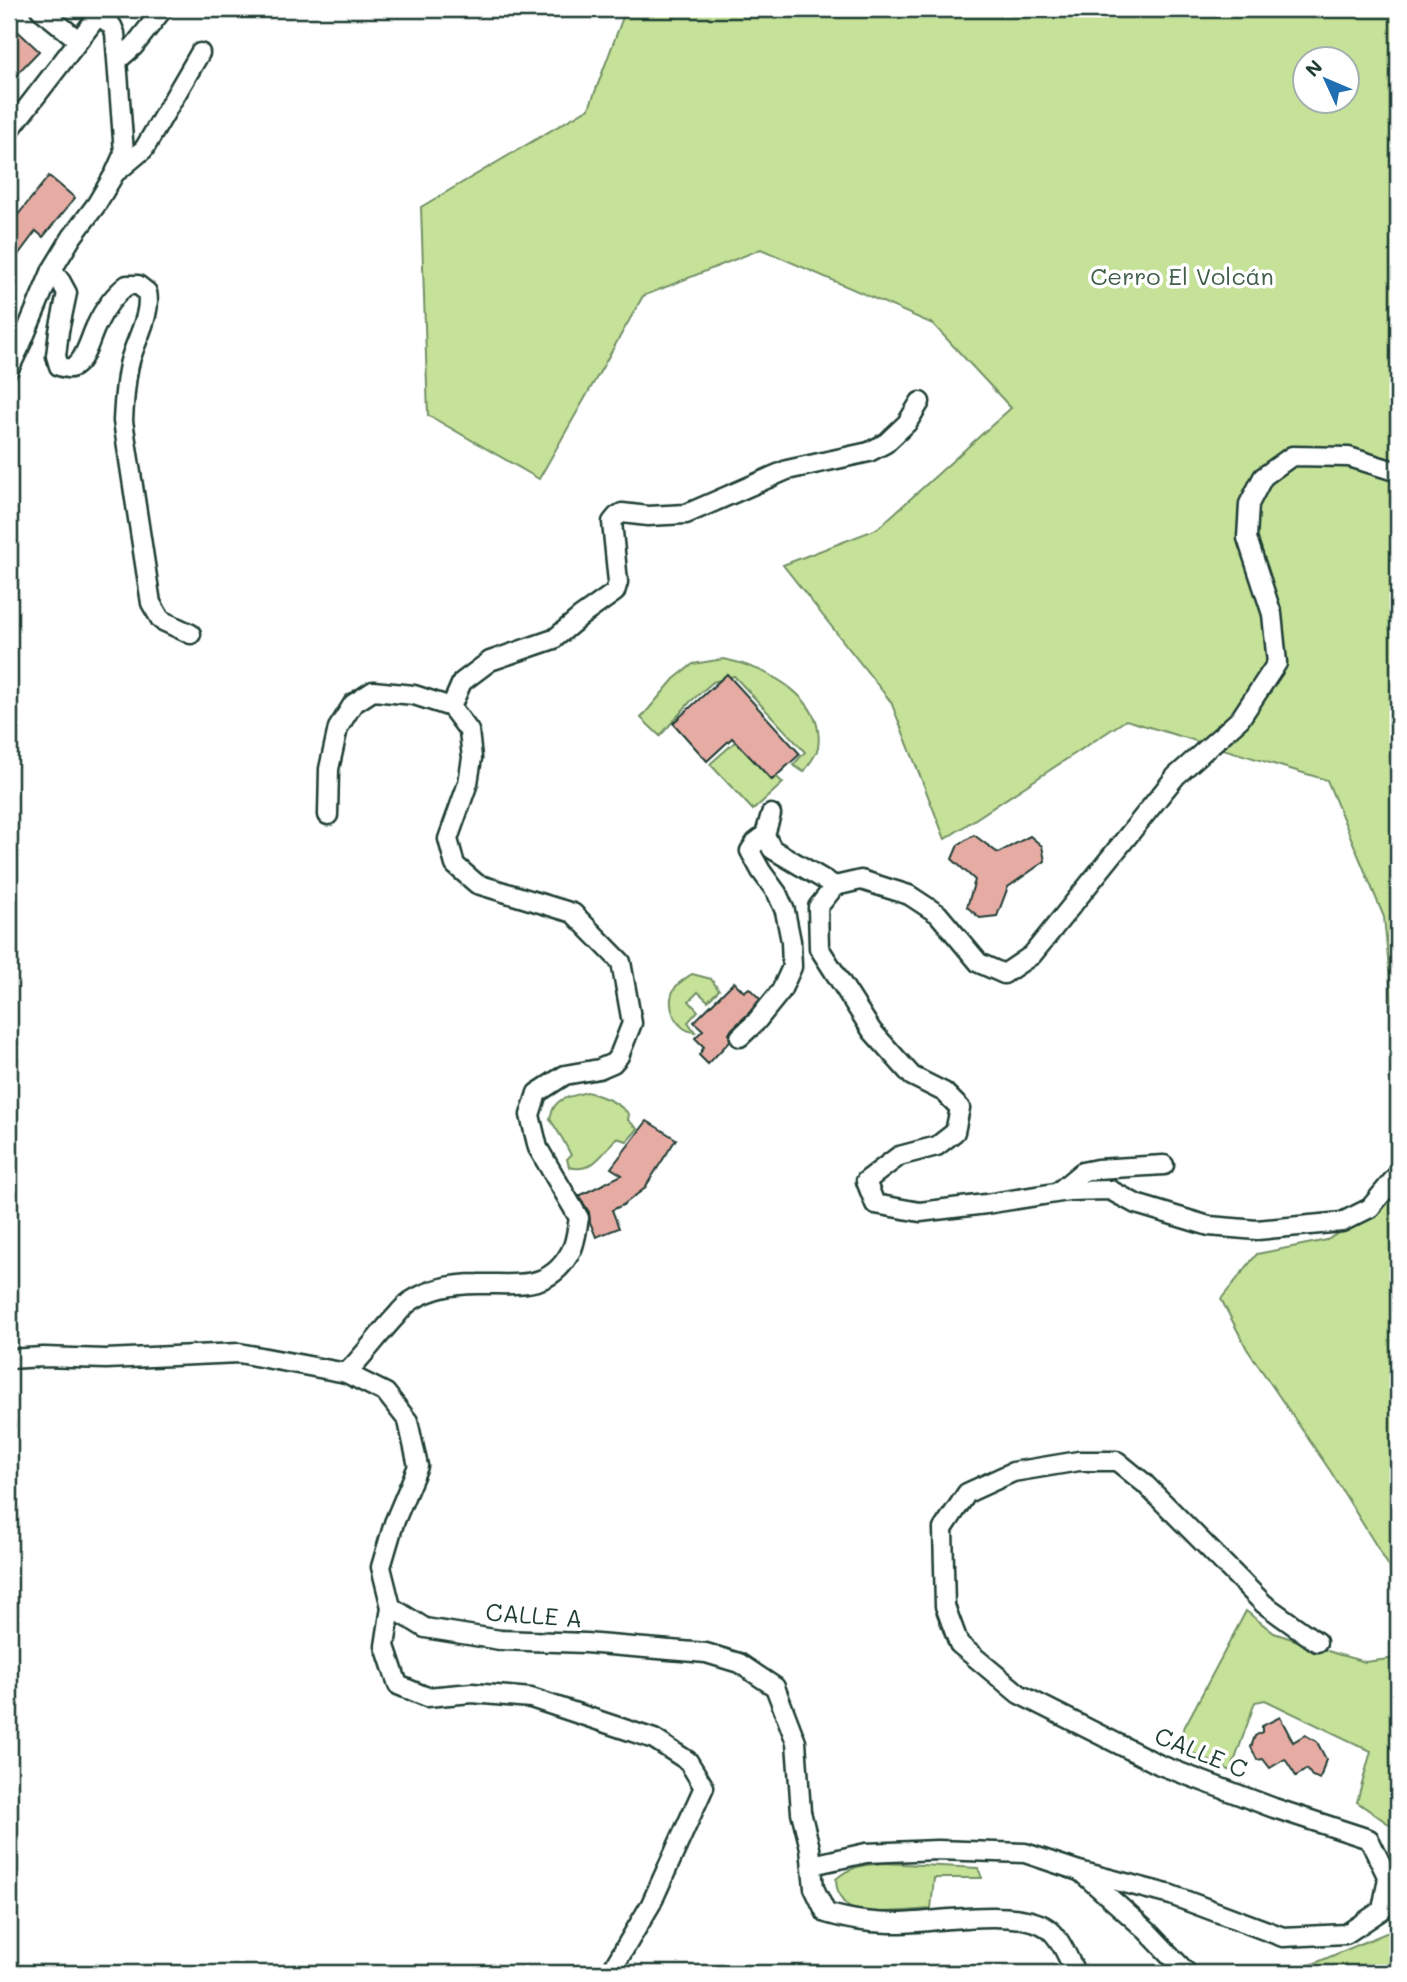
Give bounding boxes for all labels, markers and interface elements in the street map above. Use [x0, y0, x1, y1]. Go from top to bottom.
north arrow [1292, 46, 1362, 116]
text: N [1299, 54, 1327, 82]
park label: Cerro El Volcán [1090, 260, 1274, 291]
street label: CALLE A [485, 1596, 584, 1633]
street label: CALLE C [1151, 1719, 1253, 1784]

